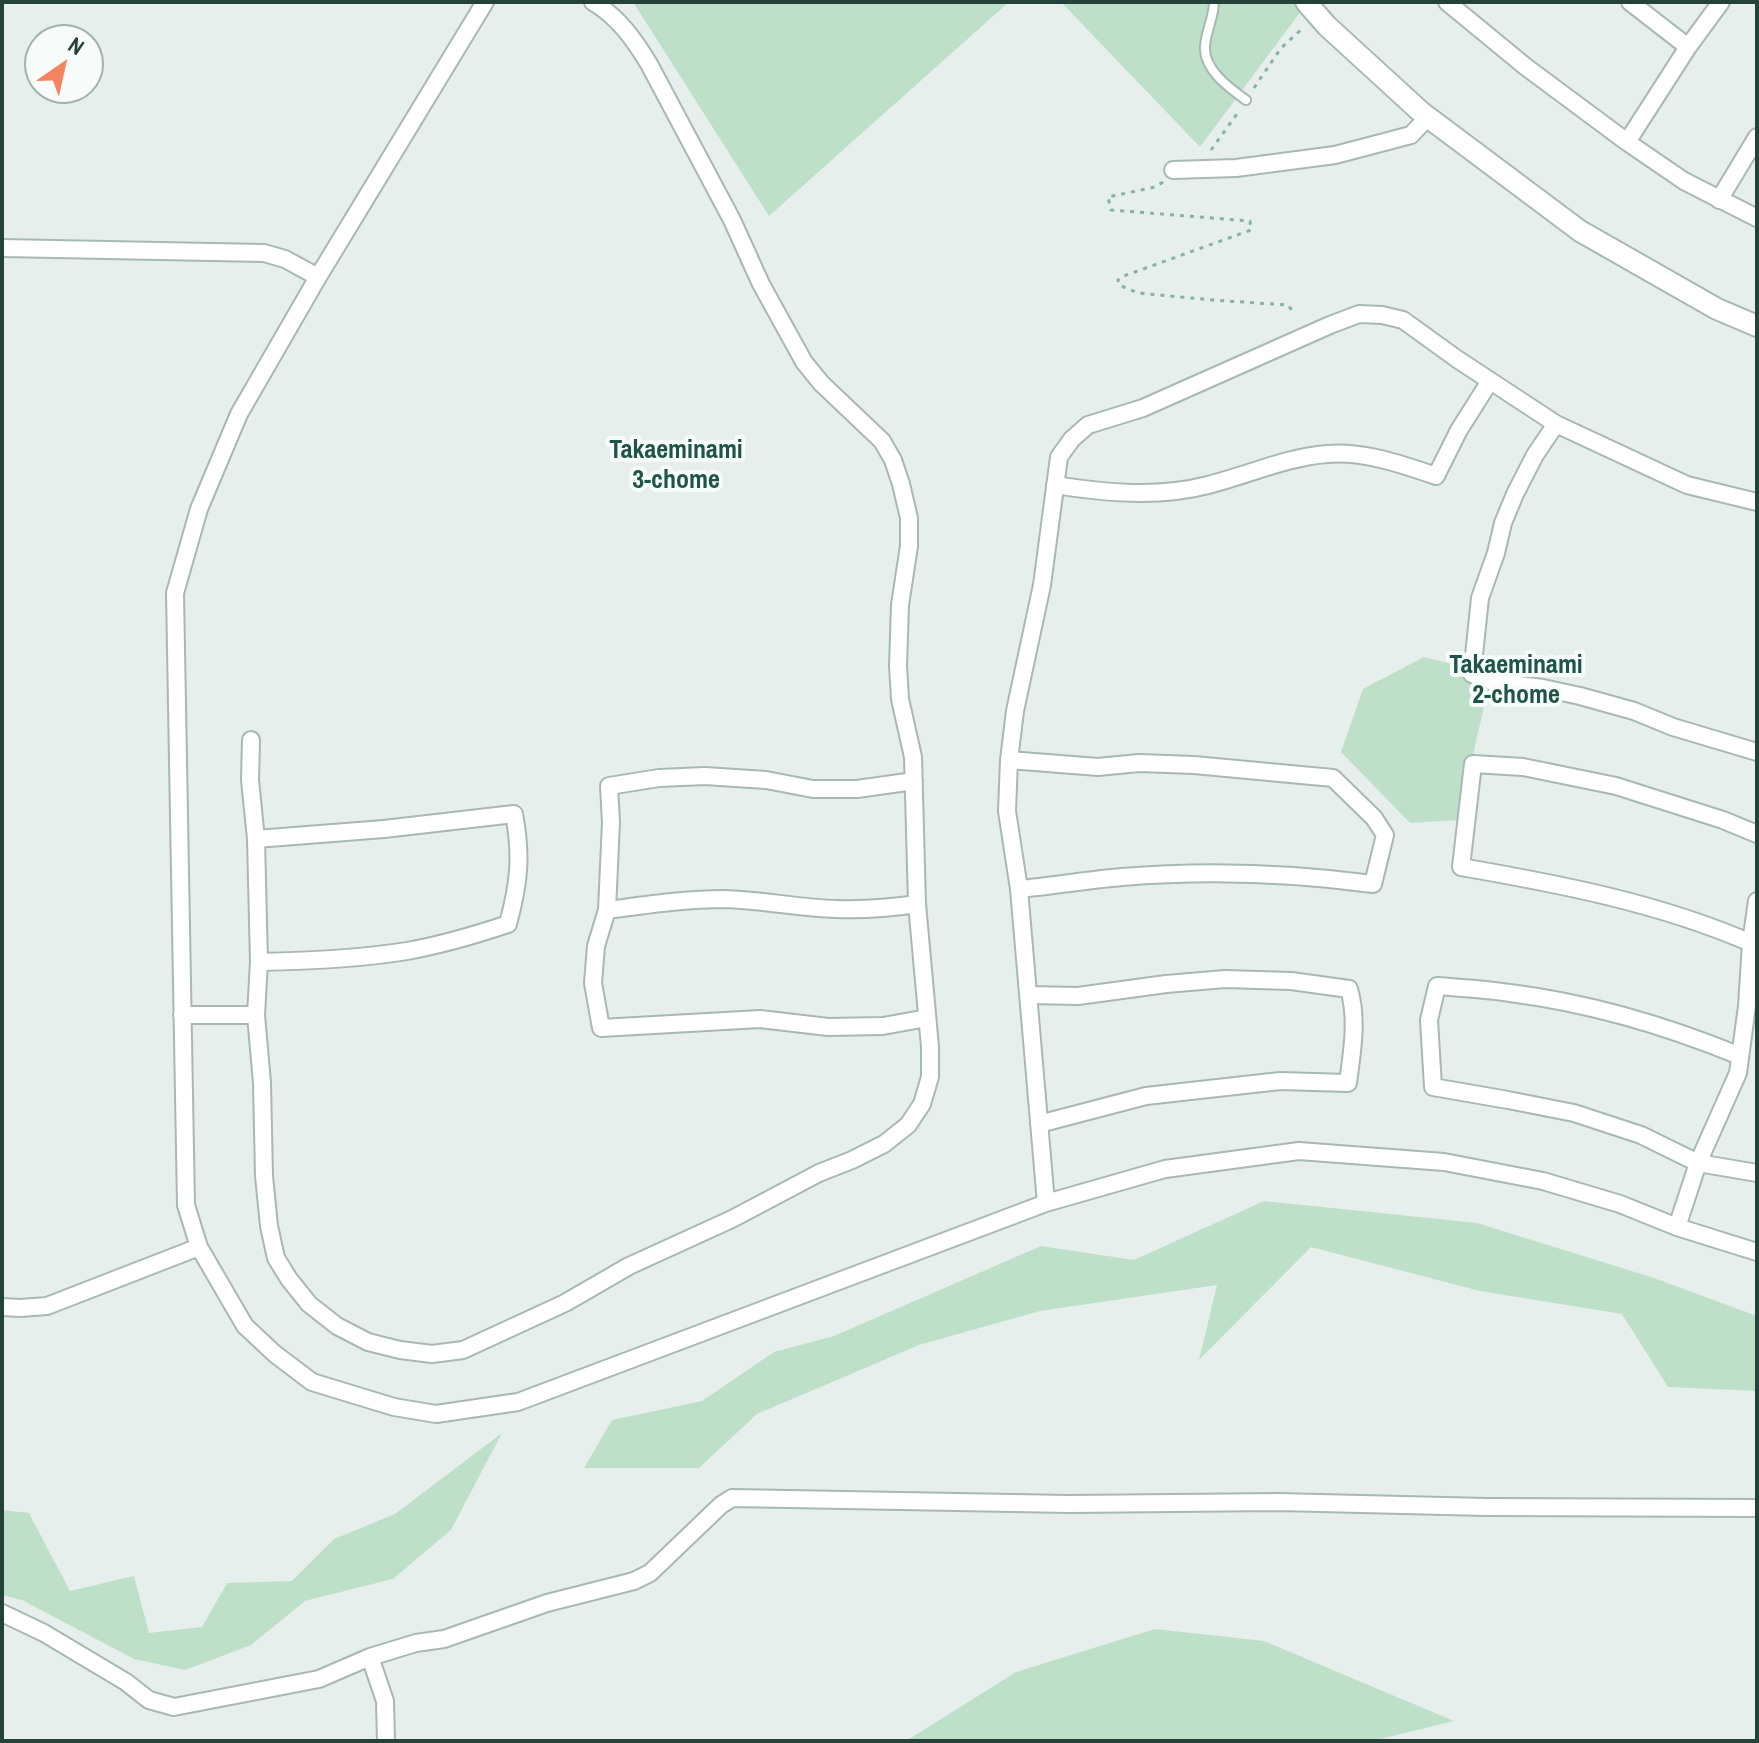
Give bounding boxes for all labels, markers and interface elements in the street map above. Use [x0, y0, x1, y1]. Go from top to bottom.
north arrow [24, 24, 104, 104]
text: N [63, 30, 90, 62]
district label: Takaeminami 3-chome [609, 435, 743, 496]
district label: Takaeminami 2-chome [1449, 650, 1583, 712]

